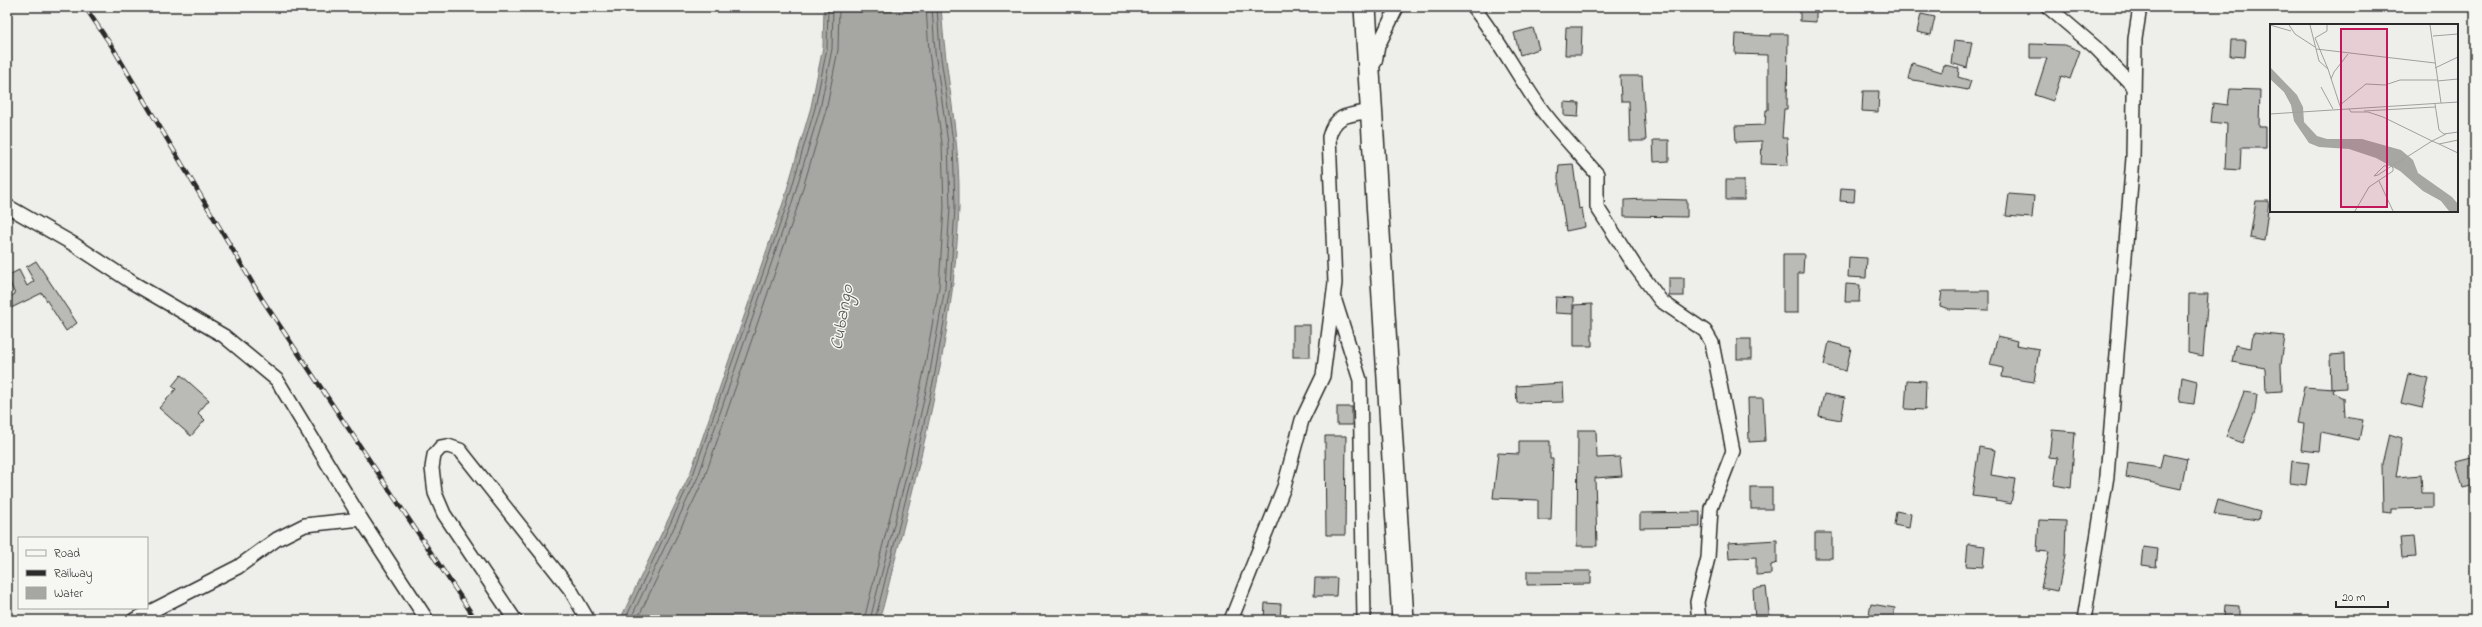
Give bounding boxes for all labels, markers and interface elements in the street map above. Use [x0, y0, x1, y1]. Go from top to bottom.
inset map [2270, 24, 2458, 212]
water label: Cubango [824, 282, 862, 352]
legend [18, 537, 148, 609]
text: Road [54, 545, 80, 563]
text: Railway [54, 565, 93, 584]
scale bar [2336, 583, 2388, 609]
text: Water [54, 585, 83, 603]
text: 20 m [2342, 589, 2365, 607]

